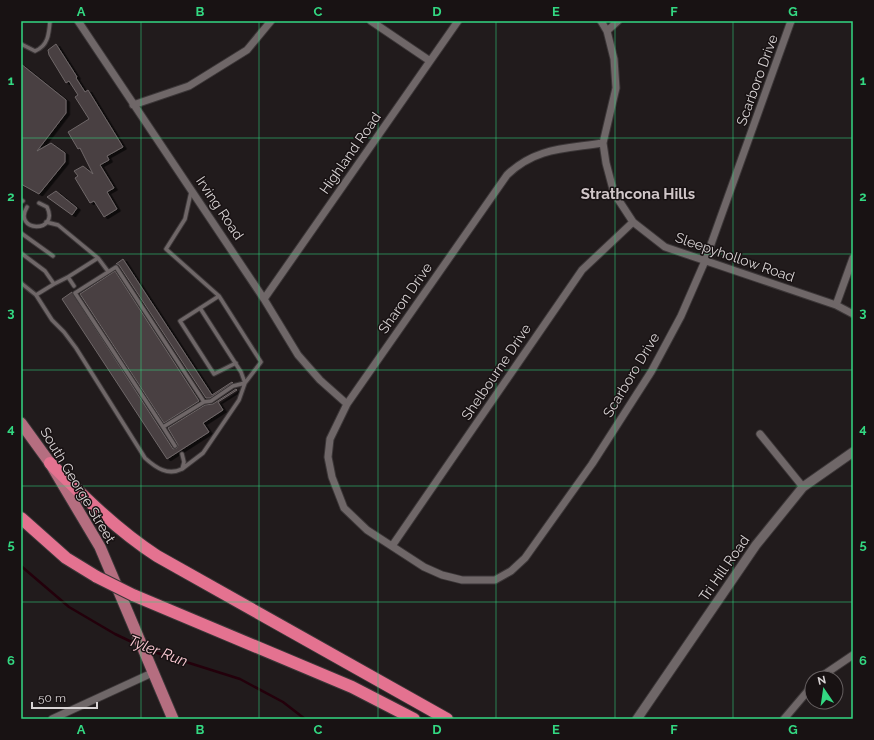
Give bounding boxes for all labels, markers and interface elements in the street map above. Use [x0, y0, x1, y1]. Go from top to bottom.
text: A [77, 4, 86, 19]
text: B [196, 4, 205, 19]
text: C [314, 4, 323, 19]
text: D [432, 4, 442, 19]
text: E [552, 4, 560, 19]
text: F [670, 4, 678, 19]
text: G [788, 4, 798, 19]
street label: Scarboro Drive [733, 32, 781, 128]
text: 1 [8, 73, 15, 88]
text: 1 [860, 73, 867, 88]
street label: Highland Road [316, 109, 384, 197]
street label: Irving Road [193, 173, 247, 243]
district label: Strathcona Hills [581, 185, 695, 203]
text: 2 [7, 189, 15, 204]
text: 2 [859, 189, 867, 204]
street label: Sleepyhollow Road [673, 229, 797, 285]
street label: Sharon Drive [375, 260, 435, 336]
text: 3 [7, 305, 15, 320]
text: 3 [859, 305, 867, 320]
street label: Shelbourne Drive [458, 321, 534, 423]
street label: Scarboro Drive [599, 330, 663, 420]
text: 4 [7, 421, 15, 436]
text: 4 [859, 421, 867, 436]
street label: South George Street [37, 424, 119, 546]
street label: Tri Hill Road [695, 532, 753, 604]
text: 5 [7, 537, 15, 552]
text: 5 [859, 537, 867, 552]
water label: Tyler Run [126, 632, 190, 670]
text: 6 [7, 653, 15, 668]
text: 6 [859, 653, 867, 668]
north arrow [804, 670, 844, 710]
text: N [816, 673, 827, 688]
scale bar [32, 684, 97, 710]
text: 50 m [38, 691, 66, 705]
text: A [77, 722, 86, 737]
text: B [196, 722, 205, 737]
text: C [314, 722, 323, 737]
text: D [432, 722, 442, 737]
text: E [552, 722, 560, 737]
text: F [670, 722, 678, 737]
text: G [788, 722, 798, 737]

